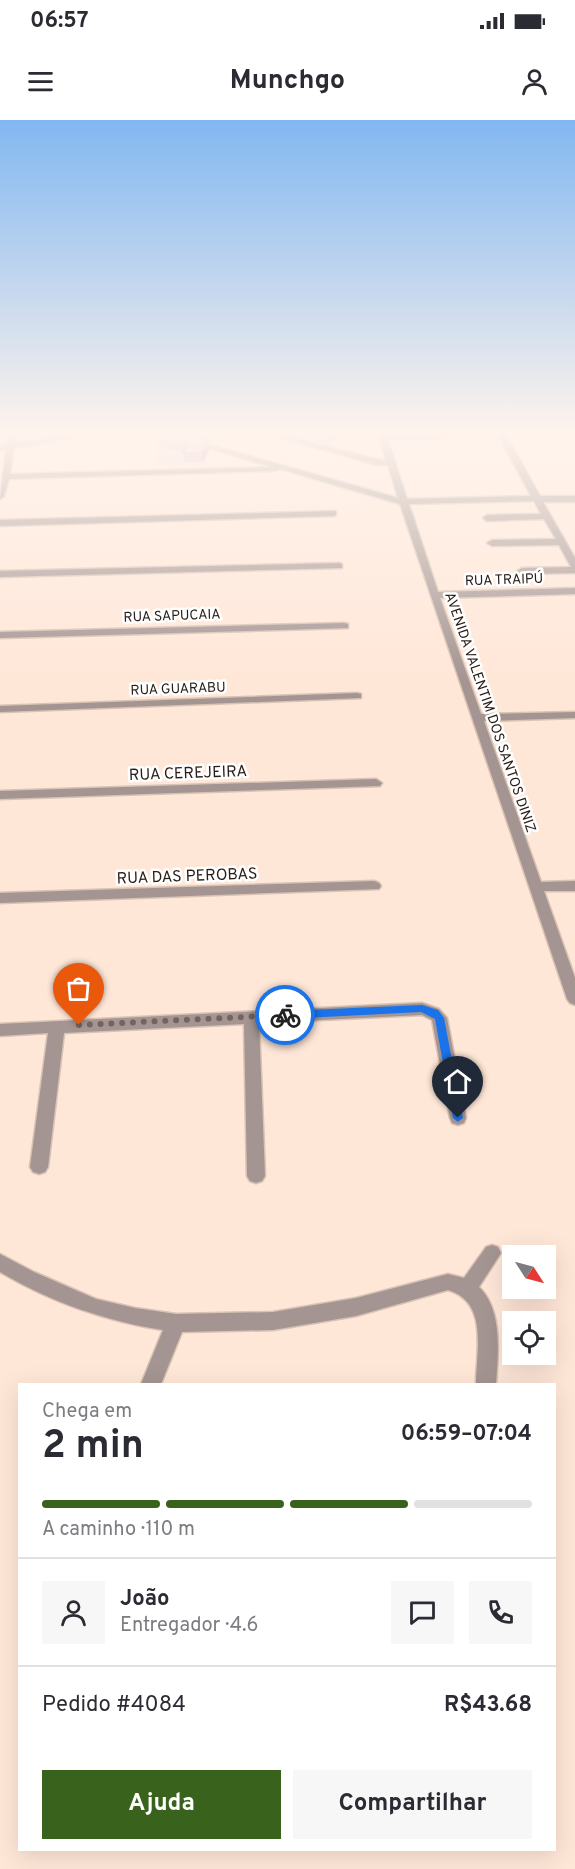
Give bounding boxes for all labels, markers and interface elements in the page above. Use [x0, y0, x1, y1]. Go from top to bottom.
text: 06:57 [30, 8, 89, 35]
text: Munchgo [230, 64, 345, 98]
icon: menu [24, 65, 57, 98]
icon: person [518, 65, 551, 98]
street label: RUA TRAIPÚ [464, 570, 544, 590]
street label: AVENIDA VALENTIM DOS SANTOS DINIZ [440, 590, 539, 835]
street label: RUA SAPUCAIA [123, 606, 221, 627]
street label: RUA GUARABU [130, 679, 226, 700]
street label: RUA CEREJEIRA [129, 762, 248, 786]
street label: RUA DAS PEROBAS [116, 865, 258, 889]
pin [53, 963, 104, 1025]
icon: bag [62, 972, 95, 1005]
courier [255, 985, 315, 1045]
icon: bike [269, 999, 302, 1032]
pin [432, 1056, 483, 1118]
icon: home [441, 1065, 474, 1098]
north arrow [502, 1245, 556, 1299]
map controls [502, 1245, 556, 1365]
button: locate [502, 1311, 556, 1365]
text: Chega em [42, 1399, 132, 1425]
text: 06:59–07:04 [401, 1421, 532, 1448]
text: 2 min [42, 1423, 144, 1472]
text: A caminho · 110 m [42, 1517, 195, 1543]
button: person [42, 1581, 105, 1644]
button: chat [391, 1581, 454, 1644]
button: phone [469, 1581, 532, 1644]
text: João [120, 1586, 169, 1613]
text: Entregador · 4.6 [120, 1613, 259, 1639]
text: Pedido #4084 [42, 1692, 186, 1719]
text: R$43.68 [444, 1692, 532, 1719]
button: Ajuda [42, 1770, 281, 1839]
button: Compartilhar [293, 1770, 532, 1839]

